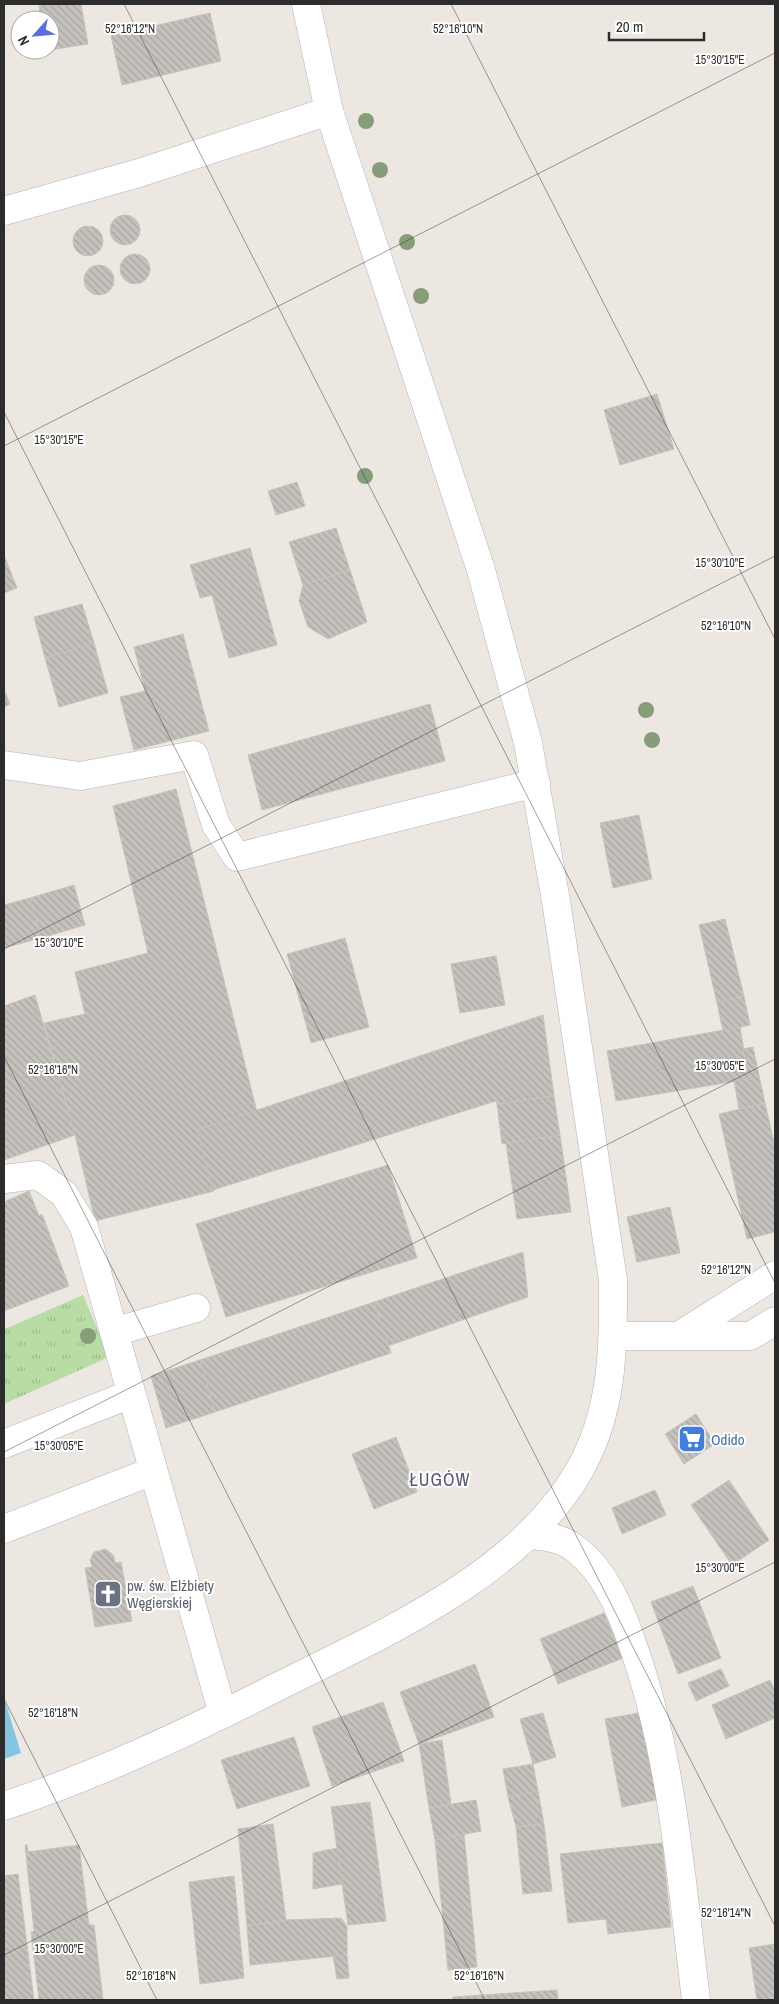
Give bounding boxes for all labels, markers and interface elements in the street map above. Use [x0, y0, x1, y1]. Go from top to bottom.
north arrow [10, 10, 60, 60]
scale bar [609, 10, 704, 42]
text: 20 m [616, 16, 643, 37]
text: 52°16'12"N [105, 21, 155, 37]
text: 52°16'10"N [433, 21, 483, 37]
text: N [14, 33, 33, 49]
text: 15°30'15"E [695, 52, 745, 68]
text: 15°30'15"E [34, 432, 84, 448]
text: 15°30'10"E [695, 555, 745, 571]
text: 52°16'10"N [701, 618, 751, 634]
text: 15°30'10"E [34, 935, 84, 951]
text: 15°30'05"E [695, 1058, 745, 1074]
text: 52°16'16"N [28, 1062, 78, 1078]
text: 52°16'12"N [701, 1262, 751, 1278]
supermarket icon: Odido [677, 1424, 707, 1454]
place label: Odido [711, 1429, 745, 1450]
text: 15°30'05"E [34, 1438, 84, 1454]
district label: ŁUGÓW [410, 1467, 470, 1492]
text: 15°30'00"E [695, 1560, 745, 1576]
place label: pw. św. Elżbiety Węgierskiej [127, 1575, 215, 1613]
church icon: pw. św. Elżbiety Węgierskiej [93, 1579, 123, 1609]
text: 52°16'18"N [28, 1705, 78, 1721]
text: 52°16'14"N [701, 1905, 751, 1921]
text: 15°30'00"E [34, 1941, 84, 1957]
text: 52°16'18"N [126, 1968, 176, 1984]
text: 52°16'16"N [454, 1968, 504, 1984]

